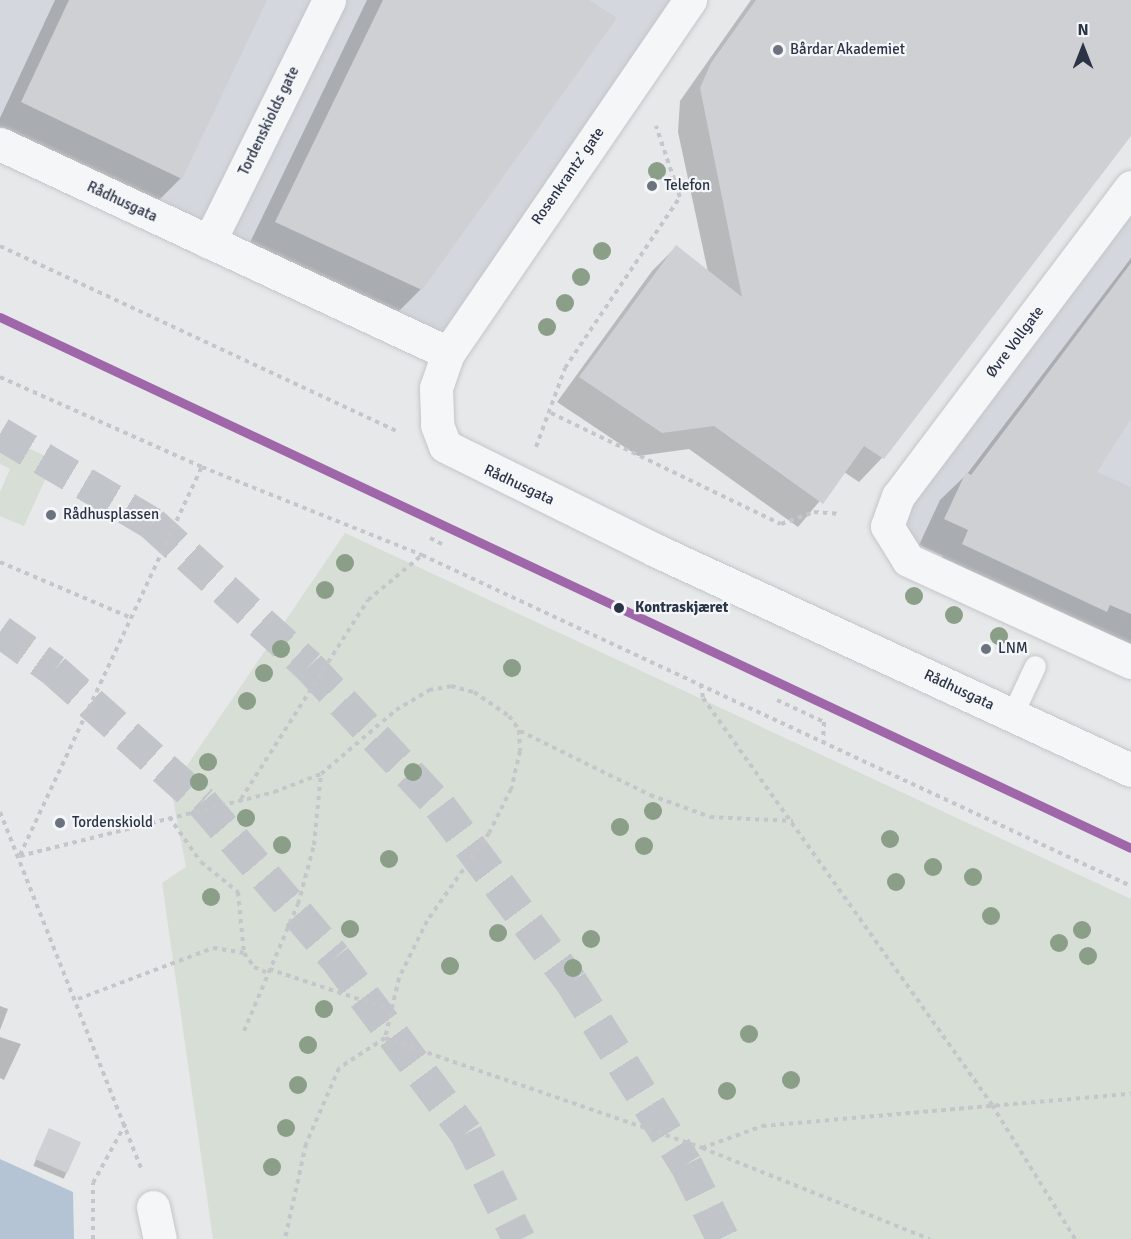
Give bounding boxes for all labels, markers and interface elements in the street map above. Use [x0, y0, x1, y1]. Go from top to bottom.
north arrow [1053, 18, 1113, 78]
text: N [1077, 20, 1089, 40]
place label: Bårdar Akademiet [790, 41, 905, 59]
marker: Bårdar Akademiet [771, 43, 785, 57]
street label: Tordenskiolds gate [235, 64, 303, 178]
street label: Rosenkrantz’ gate [528, 124, 608, 228]
place label: Telefon [664, 177, 710, 195]
street label: Rådhusgata [84, 178, 160, 226]
marker: Telefon [645, 179, 659, 193]
street label: Øvre Vollgate [982, 303, 1048, 381]
street label: Rådhusgata [481, 461, 557, 509]
place label: Rådhusplassen [63, 506, 159, 524]
marker: Rådhusplassen [44, 508, 58, 522]
marker: Kontraskjæret [608, 597, 630, 619]
place label: Kontraskjæret [635, 599, 728, 617]
place label: LNM [998, 640, 1028, 658]
marker: LNM [979, 642, 993, 656]
street label: Rådhusgata [921, 666, 997, 714]
place label: Tordenskiold [72, 814, 153, 832]
marker: Tordenskiold [53, 816, 67, 830]

